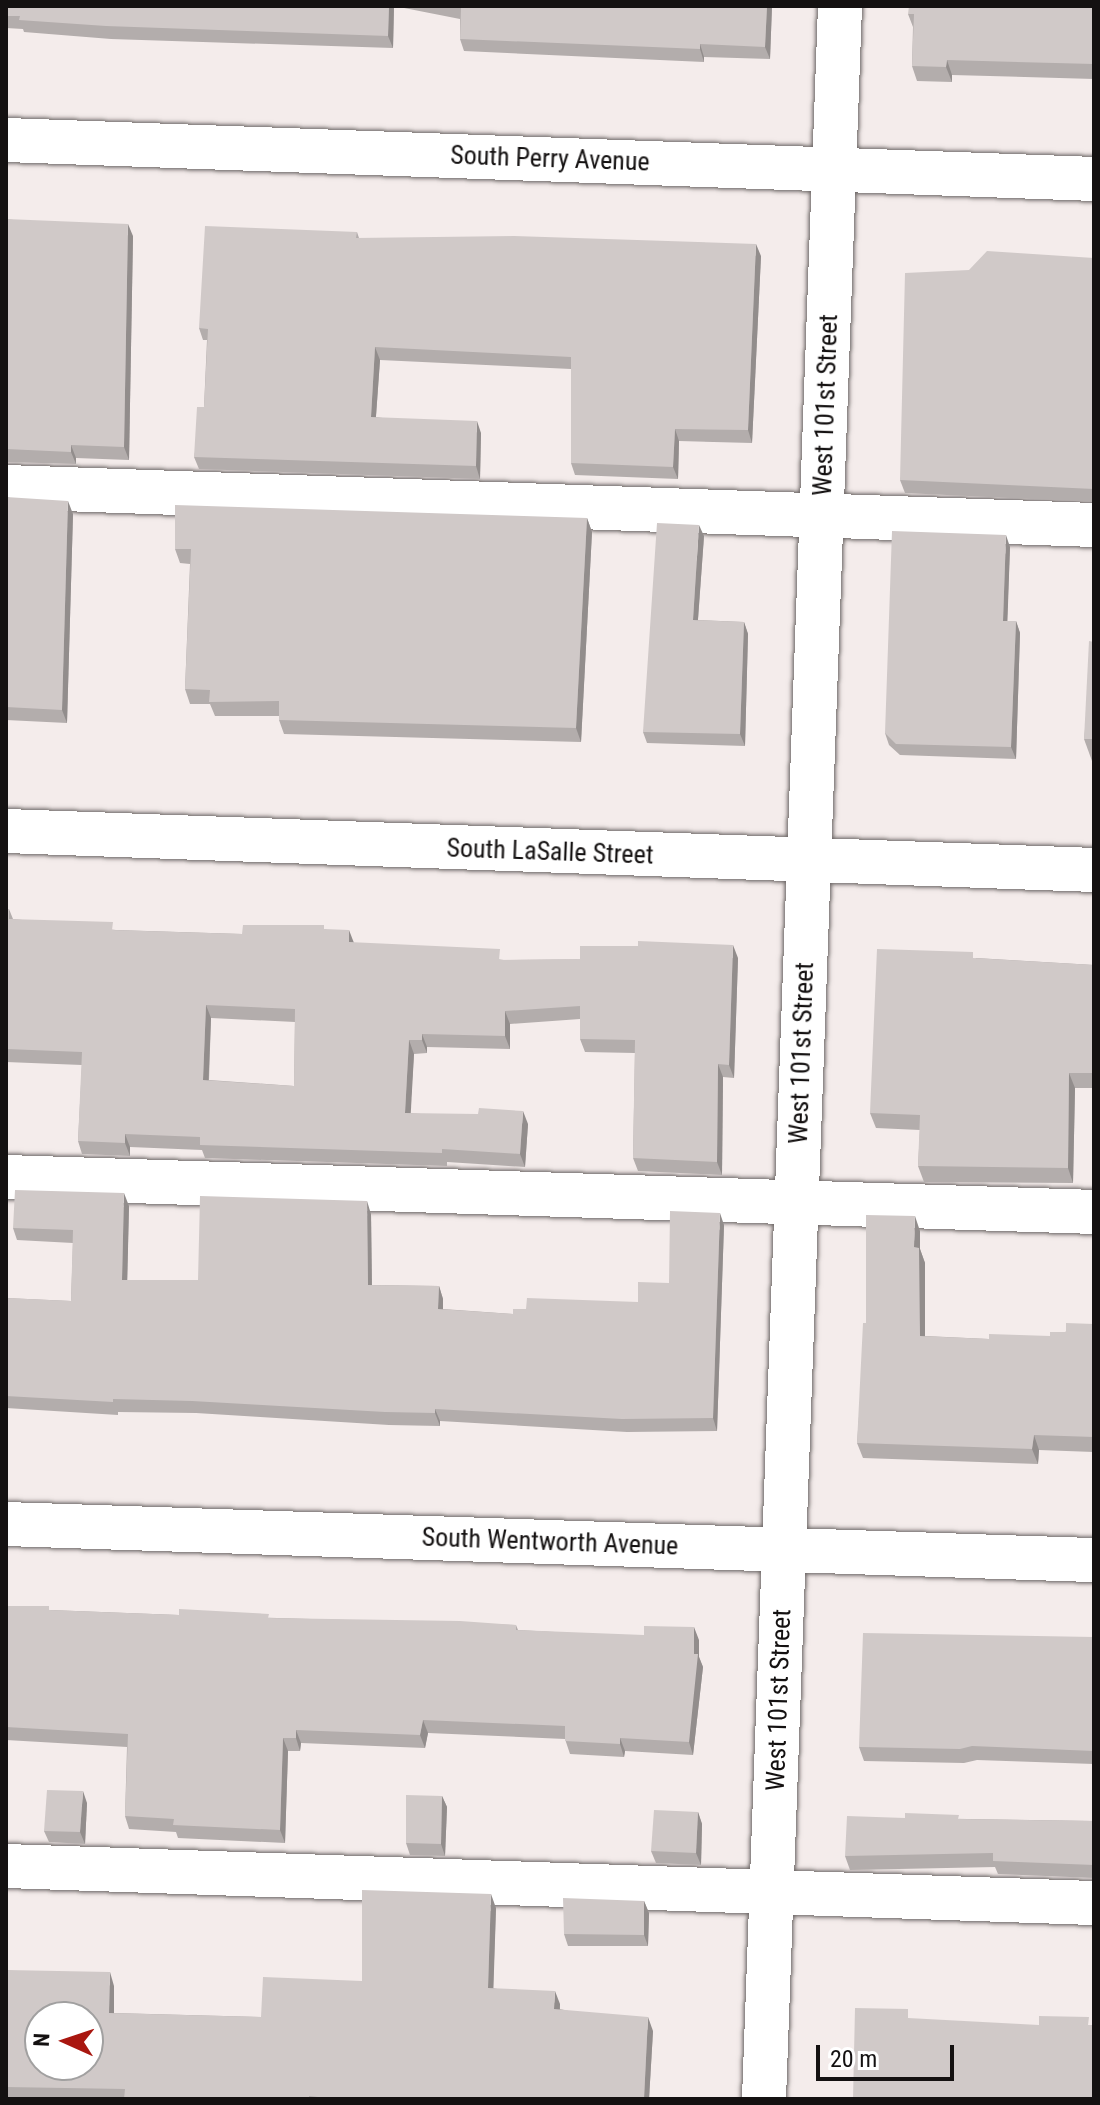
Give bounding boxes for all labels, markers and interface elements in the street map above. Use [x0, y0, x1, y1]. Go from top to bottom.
street label: South Perry Avenue [450, 140, 650, 178]
street label: West 101st Street [807, 313, 845, 497]
street label: South LaSalle Street [446, 833, 654, 871]
street label: West 101st Street [783, 961, 821, 1145]
street label: South Wentworth Avenue [421, 1522, 679, 1562]
street label: West 101st Street [760, 1608, 798, 1792]
north arrow [24, 2001, 104, 2081]
scale bar [820, 2029, 958, 2079]
text: N [29, 2032, 54, 2047]
text: 20 m [830, 2045, 877, 2073]

